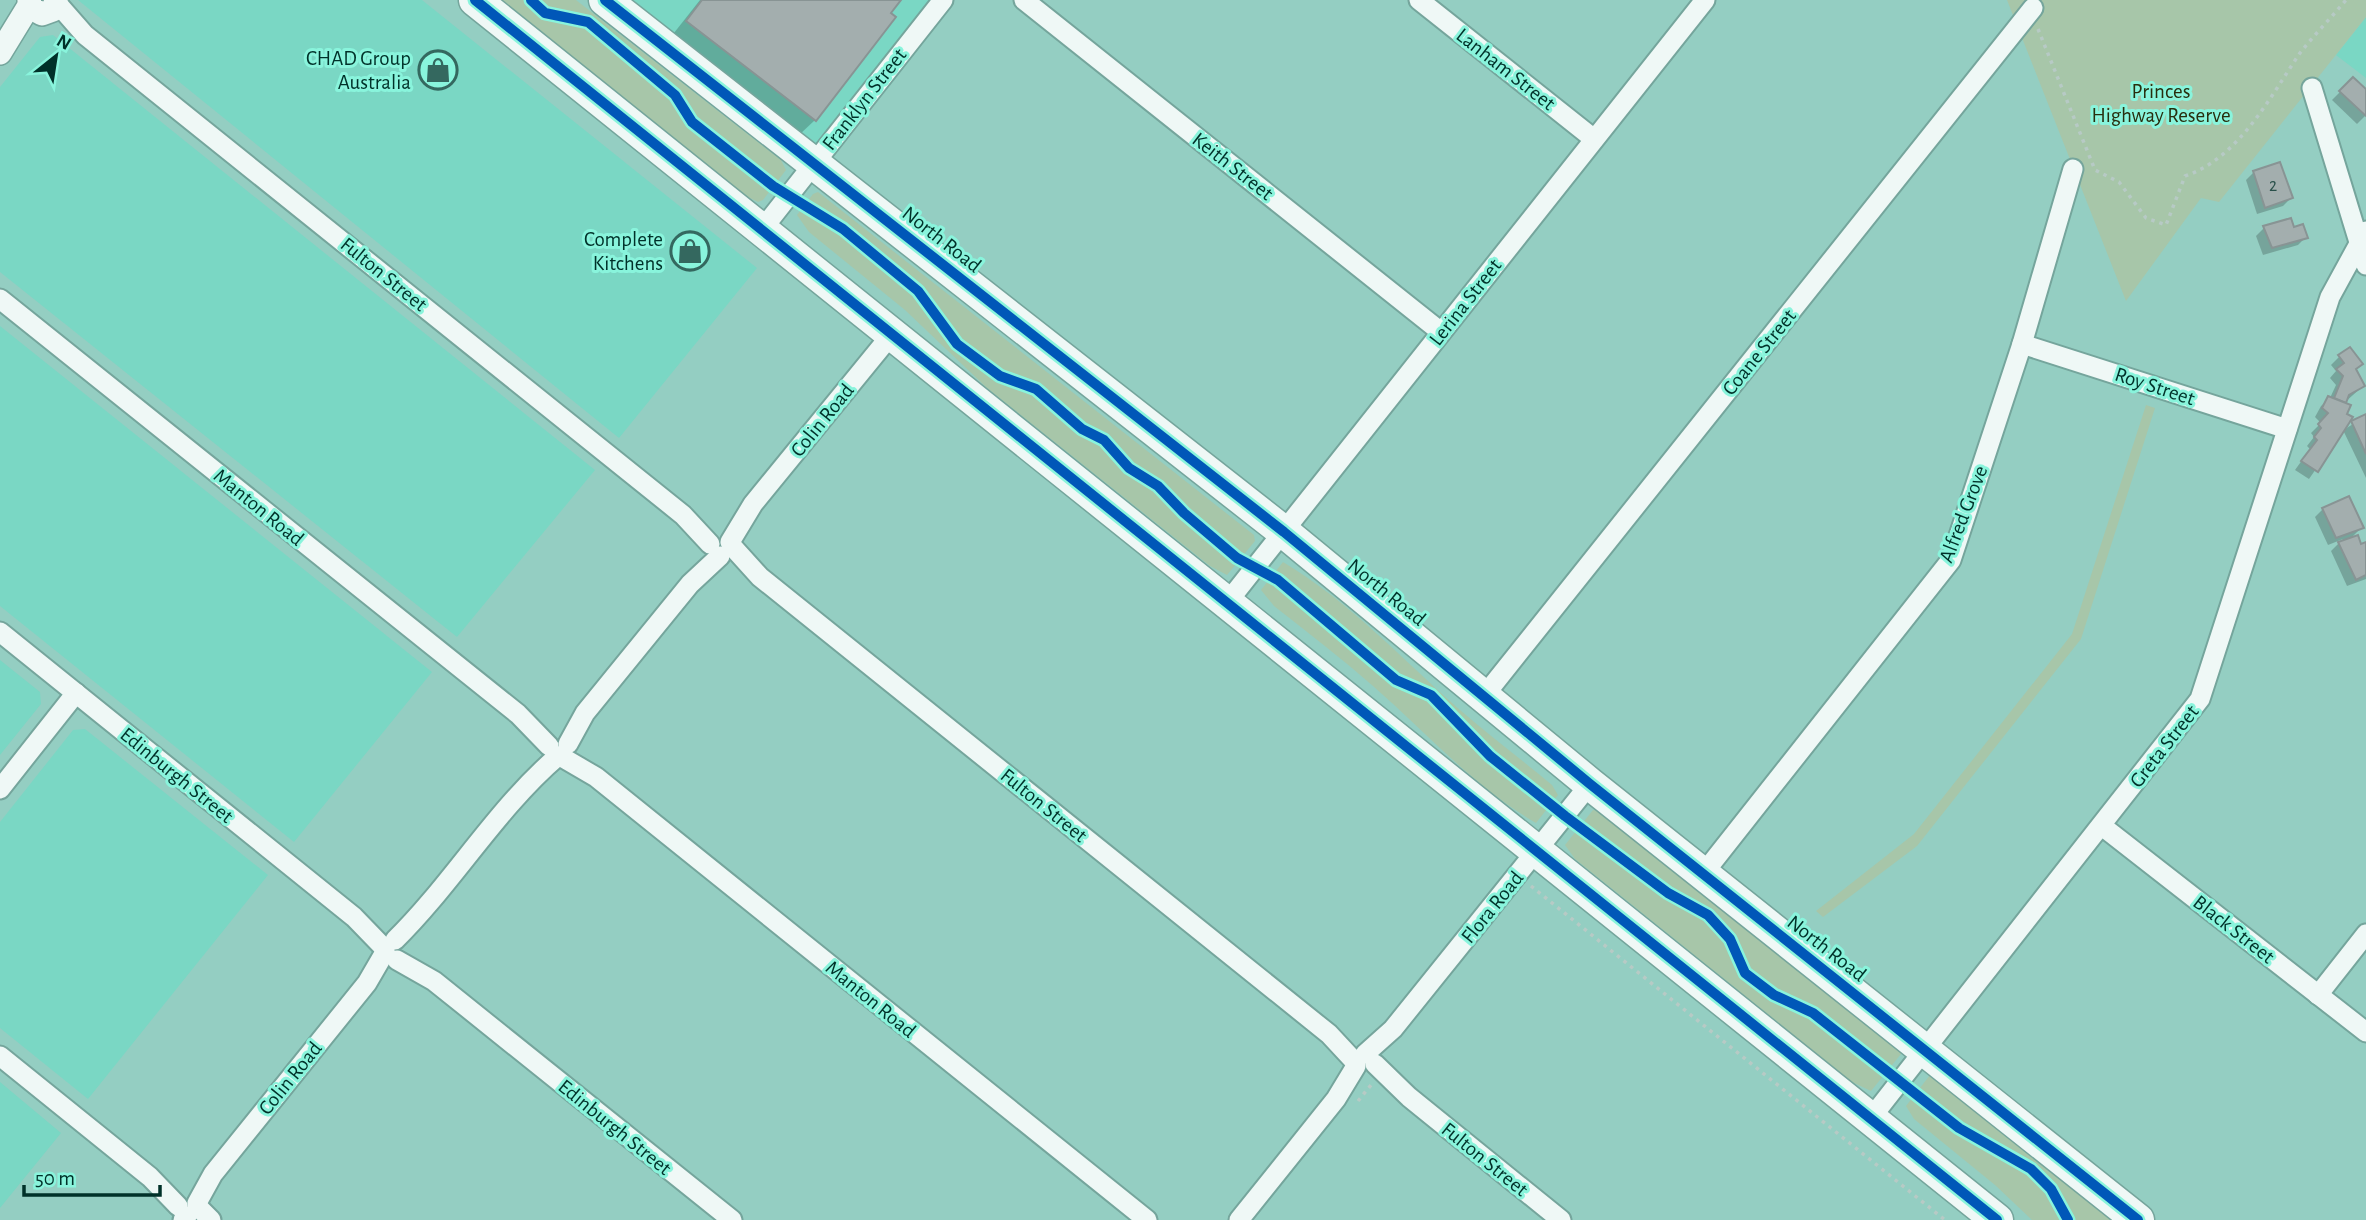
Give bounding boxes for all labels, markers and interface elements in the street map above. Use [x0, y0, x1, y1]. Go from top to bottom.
north arrow [21, 21, 91, 91]
street label: Lanham Street [1452, 24, 1559, 115]
text: N [53, 31, 74, 54]
street label: Franklyn Street [818, 44, 911, 154]
place label: CHAD Group Australia [306, 48, 411, 93]
shop icon: CHAD Group Australia [417, 49, 459, 91]
park label: Princes Highway Reserve [2091, 81, 2231, 126]
street label: Keith Street [1188, 128, 1277, 204]
house number: 2 [2269, 177, 2277, 195]
street label: North Road [898, 202, 985, 277]
place label: Complete Kitchens [584, 229, 663, 274]
shop icon: Complete Kitchens [669, 230, 711, 272]
street label: Fulton Street [337, 233, 431, 316]
street label: Lerina Street [1425, 255, 1506, 350]
street label: Coane Street [1719, 305, 1800, 399]
street label: Roy Street [2112, 364, 2198, 409]
street label: Colin Road [787, 380, 858, 461]
street label: Alfred Grove [1935, 463, 1991, 565]
street label: Manton Road [210, 465, 308, 550]
street label: North Road [1344, 555, 1430, 630]
street label: Greta Street [2126, 701, 2203, 791]
street label: Edinburgh Street [116, 724, 237, 827]
street label: Fulton Street [997, 764, 1091, 847]
street label: Flora Road [1457, 867, 1528, 947]
street label: Black Street [2189, 891, 2278, 968]
street label: North Road [1783, 911, 1870, 986]
street label: Manton Road [822, 957, 920, 1042]
street label: Colin Road [255, 1038, 326, 1119]
street label: Edinburgh Street [554, 1076, 675, 1179]
street label: Fulton Street [1438, 1118, 1532, 1201]
scale bar [24, 1154, 161, 1198]
text: 50 m [35, 1168, 75, 1189]

